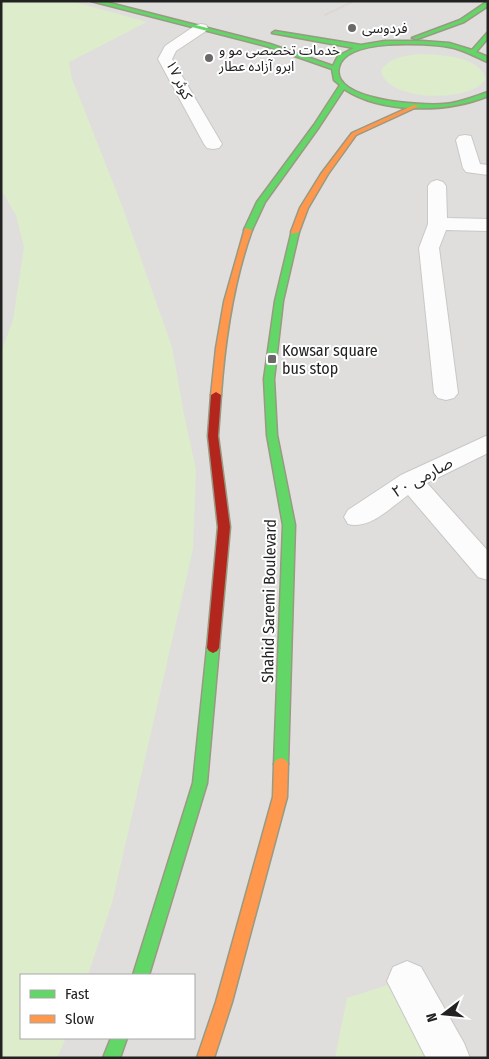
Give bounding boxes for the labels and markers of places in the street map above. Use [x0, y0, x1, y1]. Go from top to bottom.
place label: فردوسی [362, 20, 408, 37]
marker: فردوسی [346, 22, 358, 34]
place label: خدمات تخصصی مو و ابرو آزاده عطار [218, 42, 340, 75]
marker: خدمات تخصصی مو و ابرو آزاده عطار [203, 52, 215, 64]
place label: Kowsar square bus stop [282, 341, 378, 378]
marker: Kowsar square bus stop [266, 353, 278, 365]

